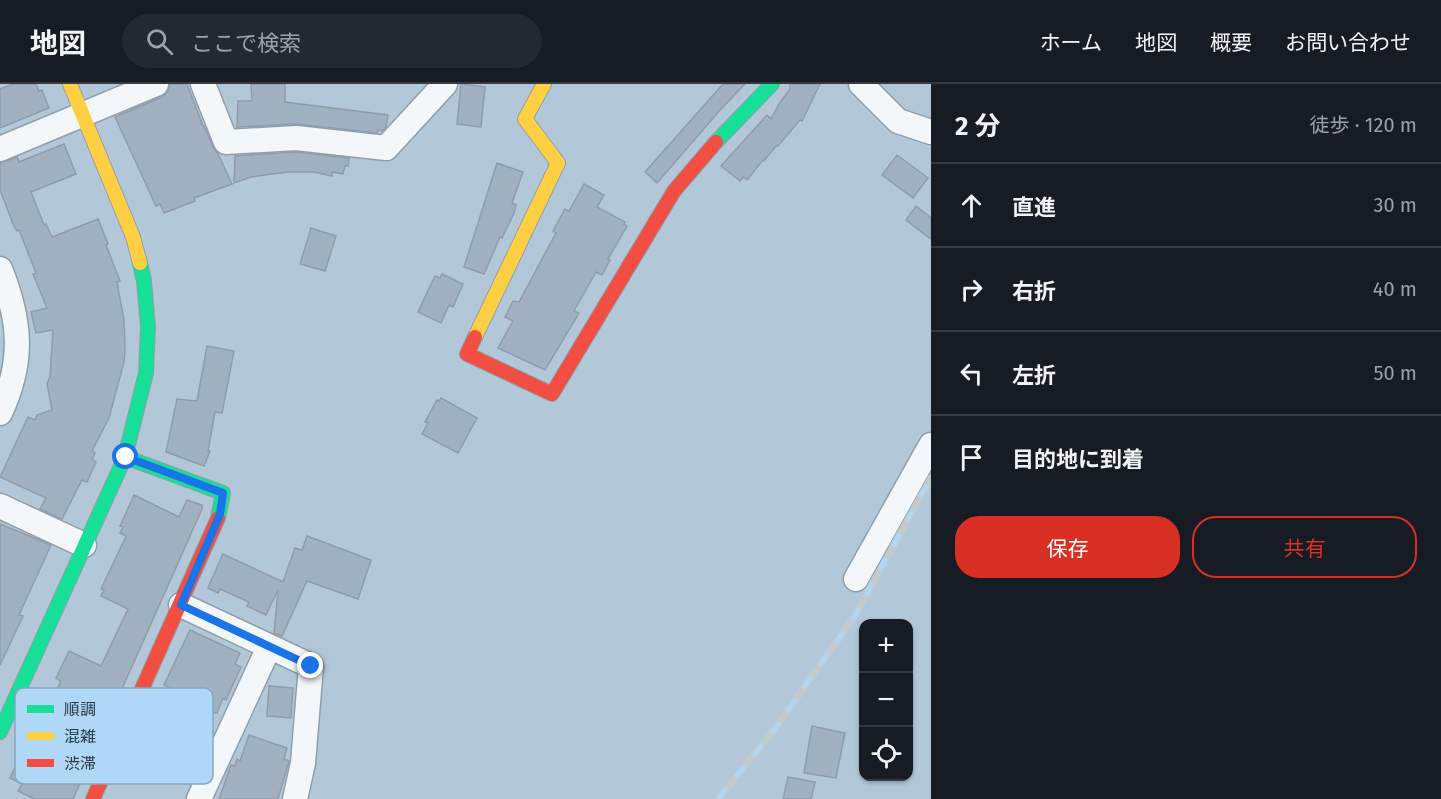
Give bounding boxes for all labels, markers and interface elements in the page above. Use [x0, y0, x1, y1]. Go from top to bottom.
search box [122, 14, 542, 68]
icon: search [143, 25, 176, 58]
text: 地図 [30, 27, 86, 60]
text: ここで検索 [191, 30, 301, 57]
text: ホーム [1040, 30, 1102, 56]
text: 地図 [1135, 30, 1177, 56]
text: 概要 [1210, 30, 1252, 56]
text: お問い合わせ [1285, 30, 1411, 56]
text: 2 分 [955, 111, 1001, 142]
text: 徒歩 · 120 m [1309, 113, 1417, 137]
icon: ahead [955, 189, 988, 222]
text: 30 m [1373, 193, 1417, 217]
text: 直進 [1012, 194, 1056, 221]
icon: right [955, 273, 988, 306]
text: 40 m [1373, 277, 1417, 301]
text: 右折 [1012, 278, 1056, 305]
icon: left [955, 357, 988, 390]
text: 50 m [1373, 361, 1417, 385]
text: 左折 [1012, 362, 1056, 389]
icon: arrive [955, 441, 988, 474]
route start [112, 443, 138, 469]
text: 目的地に到着 [1012, 446, 1144, 473]
button: 保存 [955, 516, 1180, 578]
button: 共有 [1192, 516, 1417, 578]
map controls [859, 619, 913, 781]
button: + [859, 619, 913, 673]
route end [297, 652, 323, 678]
button: − [859, 673, 913, 727]
legend [15, 688, 213, 784]
text: 順調 [64, 700, 96, 719]
text: 混雑 [64, 727, 96, 746]
button: locate [859, 727, 913, 781]
text: 渋滞 [64, 754, 96, 773]

